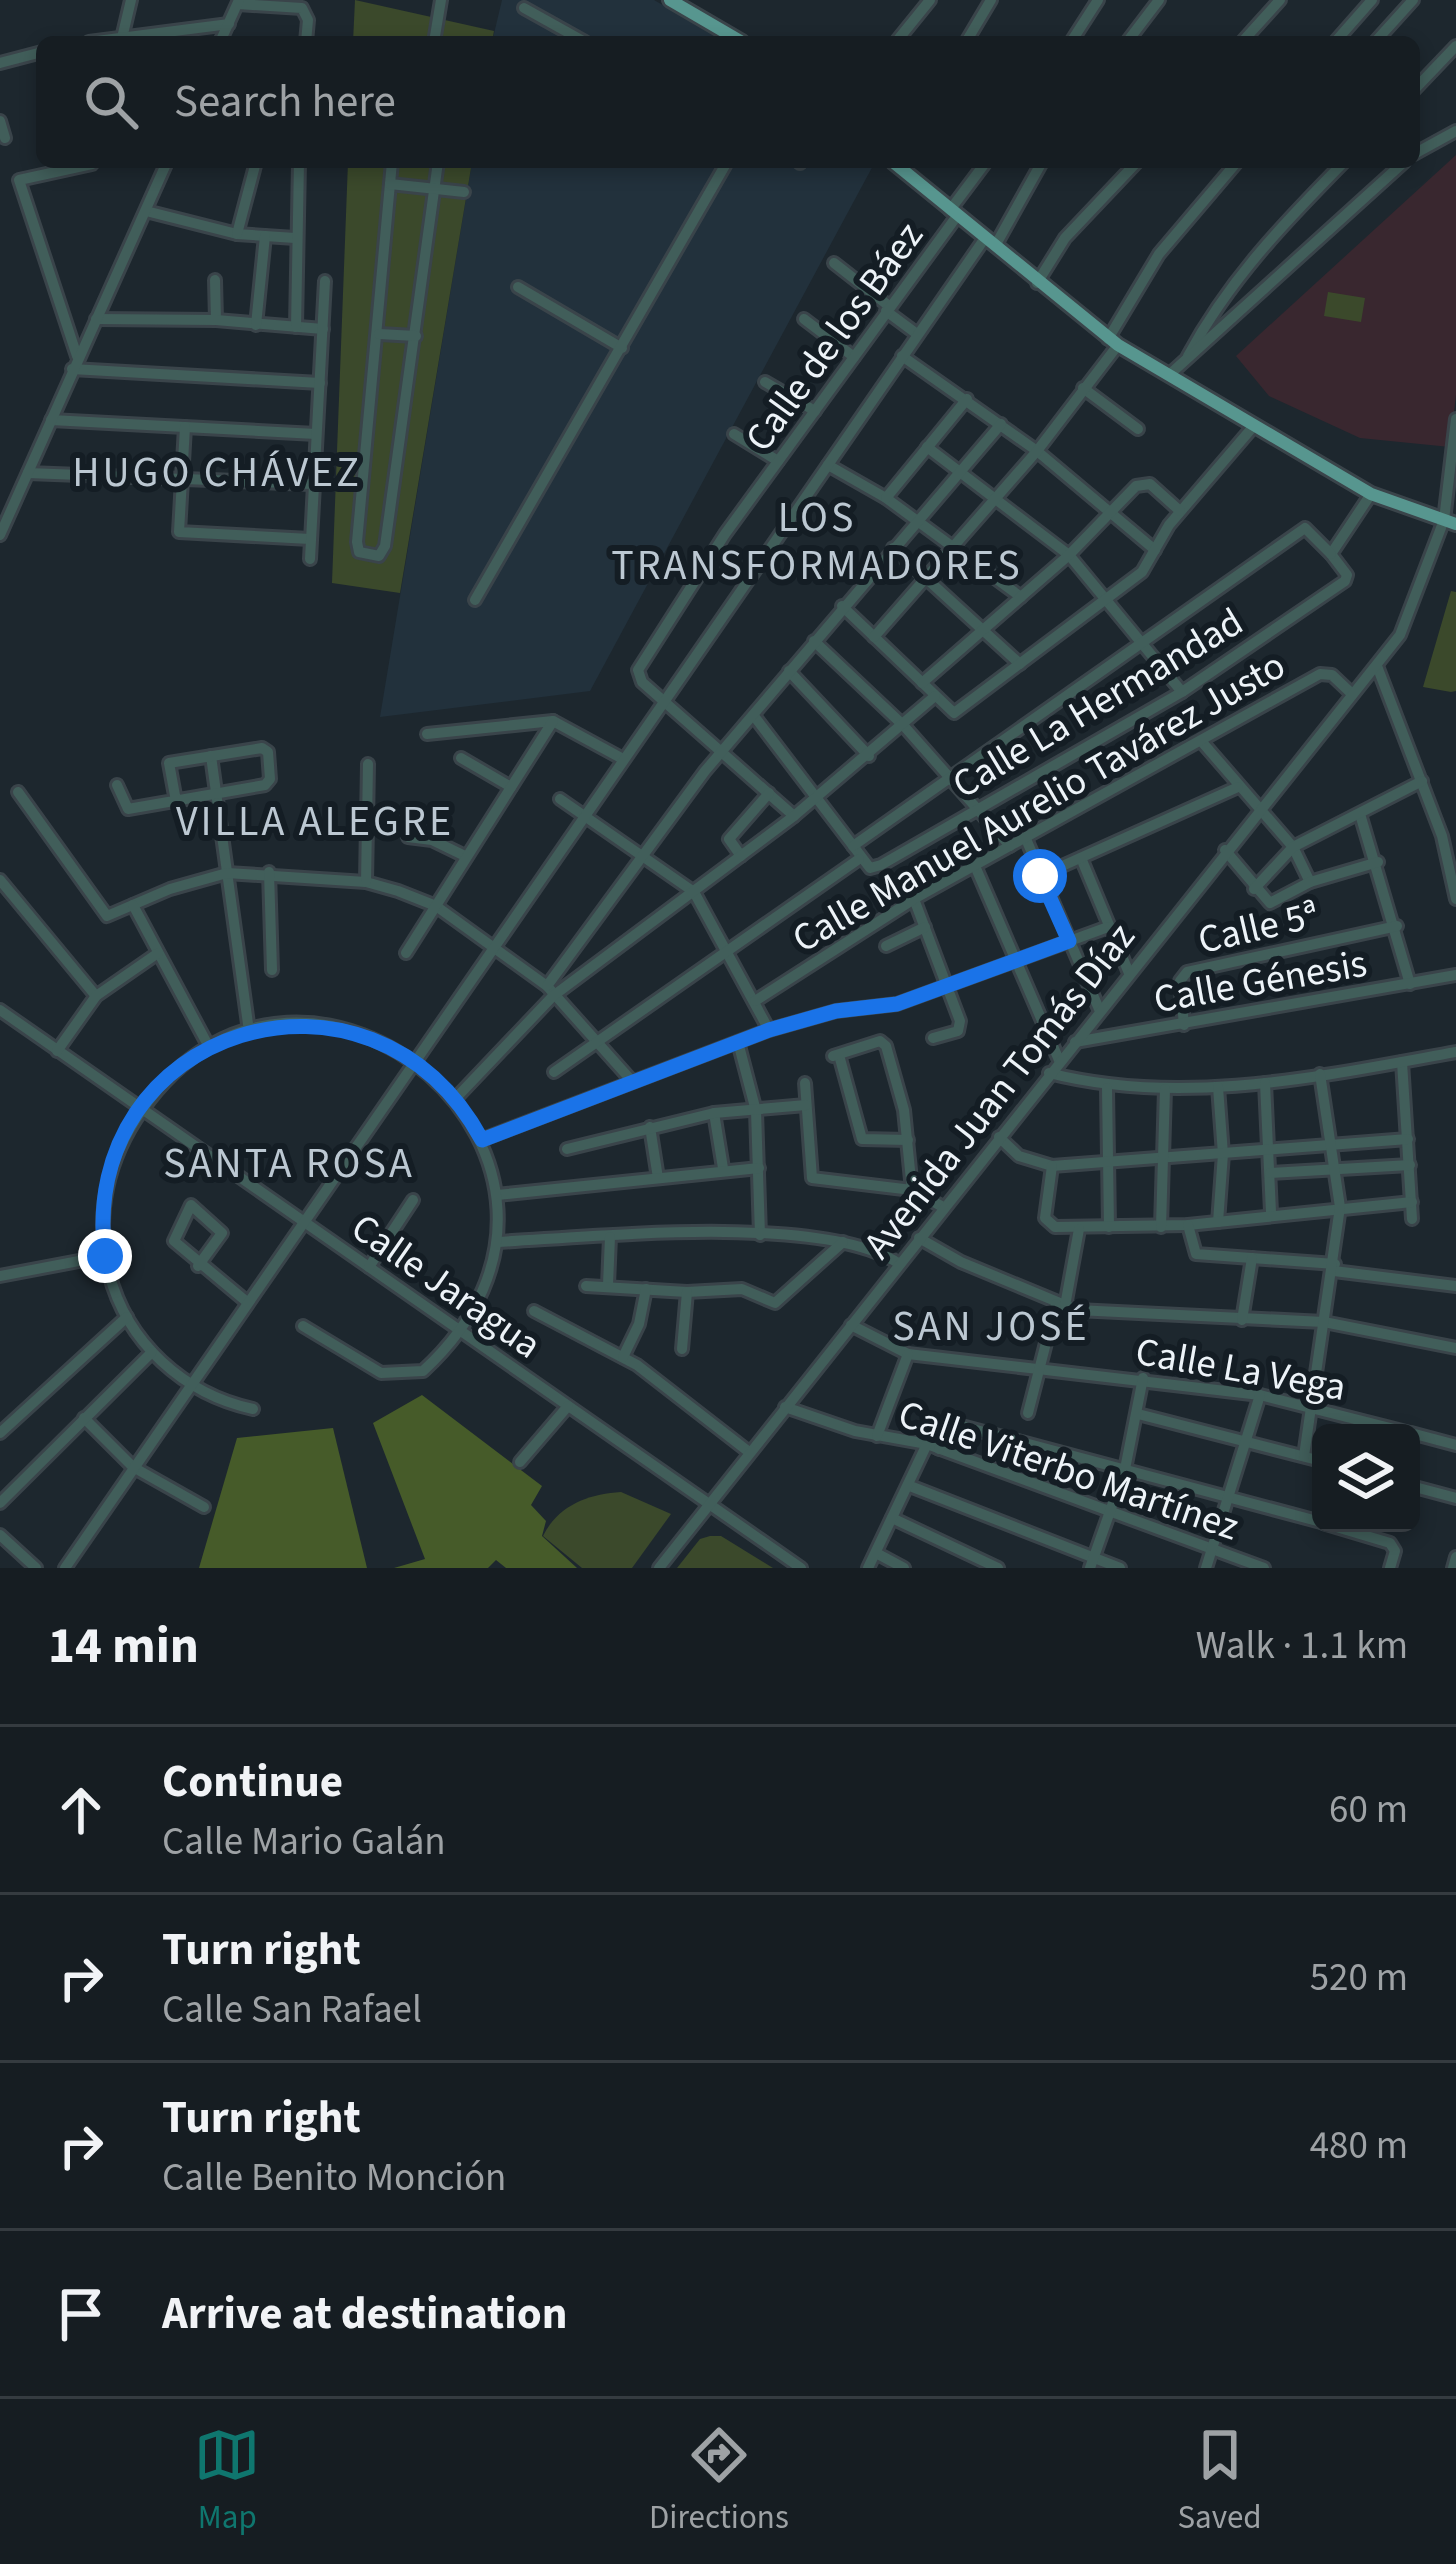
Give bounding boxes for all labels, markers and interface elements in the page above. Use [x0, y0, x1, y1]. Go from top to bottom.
search box [36, 36, 1420, 168]
icon: search [78, 69, 144, 135]
text: Search here [174, 70, 396, 134]
street label: Calle de los Báez [732, 211, 937, 463]
district label: HUGO CHÁVEZ [72, 443, 362, 503]
district label: LOS TRANSFORMADORES [611, 488, 1023, 596]
street label: Calle La Hermandad [942, 595, 1254, 813]
street label: Calle Manuel Aurelio Tavárez Justo [782, 638, 1296, 967]
district label: VILLA ALEGRE [176, 792, 454, 852]
route start [1013, 849, 1067, 903]
street label: Calle 5ª [1193, 887, 1324, 969]
street label: Avenida Juan Tomás Díaz [851, 911, 1149, 1271]
street label: Calle Génesis [1149, 936, 1371, 1028]
district label: SANTA ROSA [163, 1134, 415, 1194]
street label: Calle Jaragua [340, 1201, 552, 1373]
route end [78, 1229, 132, 1283]
district label: SAN JOSÉ [892, 1297, 1090, 1357]
street label: Calle La Vega [1131, 1324, 1350, 1416]
street label: Calle Viterbo Martínez [891, 1386, 1246, 1555]
map controls [1312, 1424, 1420, 1532]
button: layers [1312, 1424, 1420, 1532]
text: 14 min [48, 1610, 199, 1682]
text: Walk · 1.1 km [1196, 1618, 1408, 1674]
text: Continue [162, 1750, 343, 1814]
icon: ahead [48, 1777, 114, 1843]
text: 60 m [1329, 1782, 1408, 1838]
text: Calle Mario Galán [162, 1814, 446, 1870]
text: Turn right [162, 1918, 361, 1982]
icon: right [48, 1945, 114, 2011]
text: 520 m [1310, 1950, 1408, 2006]
text: Calle San Rafael [162, 1982, 422, 2038]
text: Turn right [162, 2086, 361, 2150]
icon: right [48, 2113, 114, 2179]
text: 480 m [1310, 2118, 1408, 2174]
text: Calle Benito Monción [162, 2150, 506, 2206]
icon: arrive [48, 2281, 114, 2347]
text: Arrive at destination [162, 2282, 567, 2346]
tab: Map [194, 2422, 260, 2541]
tab: Directions [649, 2422, 789, 2541]
tab: Saved [1177, 2422, 1262, 2541]

